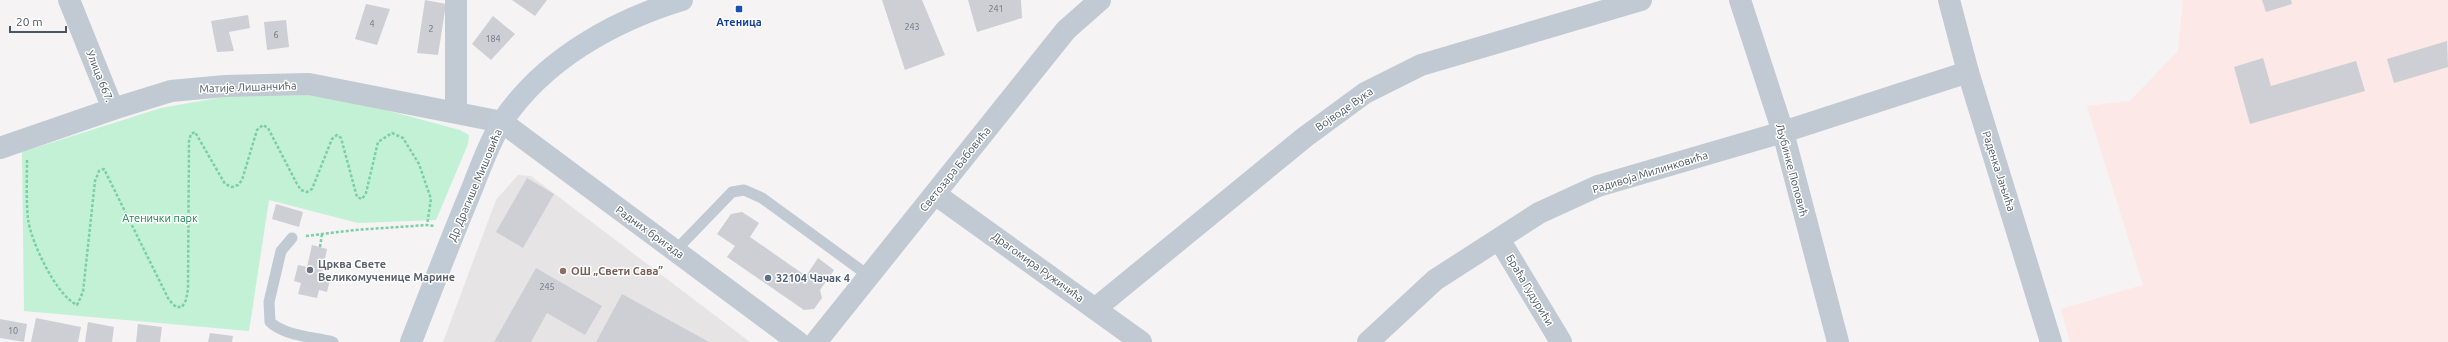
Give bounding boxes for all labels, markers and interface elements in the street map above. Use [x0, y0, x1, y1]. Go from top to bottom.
marker: Атеница [734, 4, 744, 14]
house number: 241 [988, 4, 1004, 14]
scale bar [10, 8, 66, 34]
text: 20 m [16, 15, 43, 28]
place label: Атеница [716, 16, 762, 28]
house number: 4 [369, 19, 375, 29]
house number: 243 [904, 22, 920, 32]
house number: 2 [428, 24, 434, 34]
house number: 6 [273, 30, 279, 40]
house number: 184 [485, 34, 501, 44]
street label: Улица 667. [84, 49, 116, 103]
street label: Матије Лишанчића [199, 79, 297, 95]
street label: Војводе Вука [1313, 85, 1375, 133]
street label: Љубинке Поповић [1774, 122, 1810, 218]
street label: Светозара Бабовића [917, 124, 993, 214]
street label: Др Драгише Мишовића [446, 127, 504, 243]
street label: Раденка Јањића [1980, 129, 2018, 213]
street label: Радивоја Милинковића [1591, 149, 1709, 195]
street label: Радних бригада [614, 203, 686, 261]
park label: Атенички парк [122, 212, 198, 224]
street label: Драгомира Ружичића [990, 230, 1086, 304]
street label: Браћа Гудурићи [1504, 252, 1556, 328]
place label: Црква Свете Великомученице Марине [318, 258, 455, 283]
marker: Црква Свете Великомученице Марине [305, 265, 315, 275]
place label: ОШ „Свети Сава” [571, 265, 663, 277]
marker: ОШ „Свети Сава” [558, 266, 568, 276]
place label: 32104 Чачак 4 [776, 272, 850, 284]
marker: 32104 Чачак 4 [763, 273, 773, 283]
house number: 245 [539, 282, 555, 292]
house number: 10 [8, 326, 18, 336]

